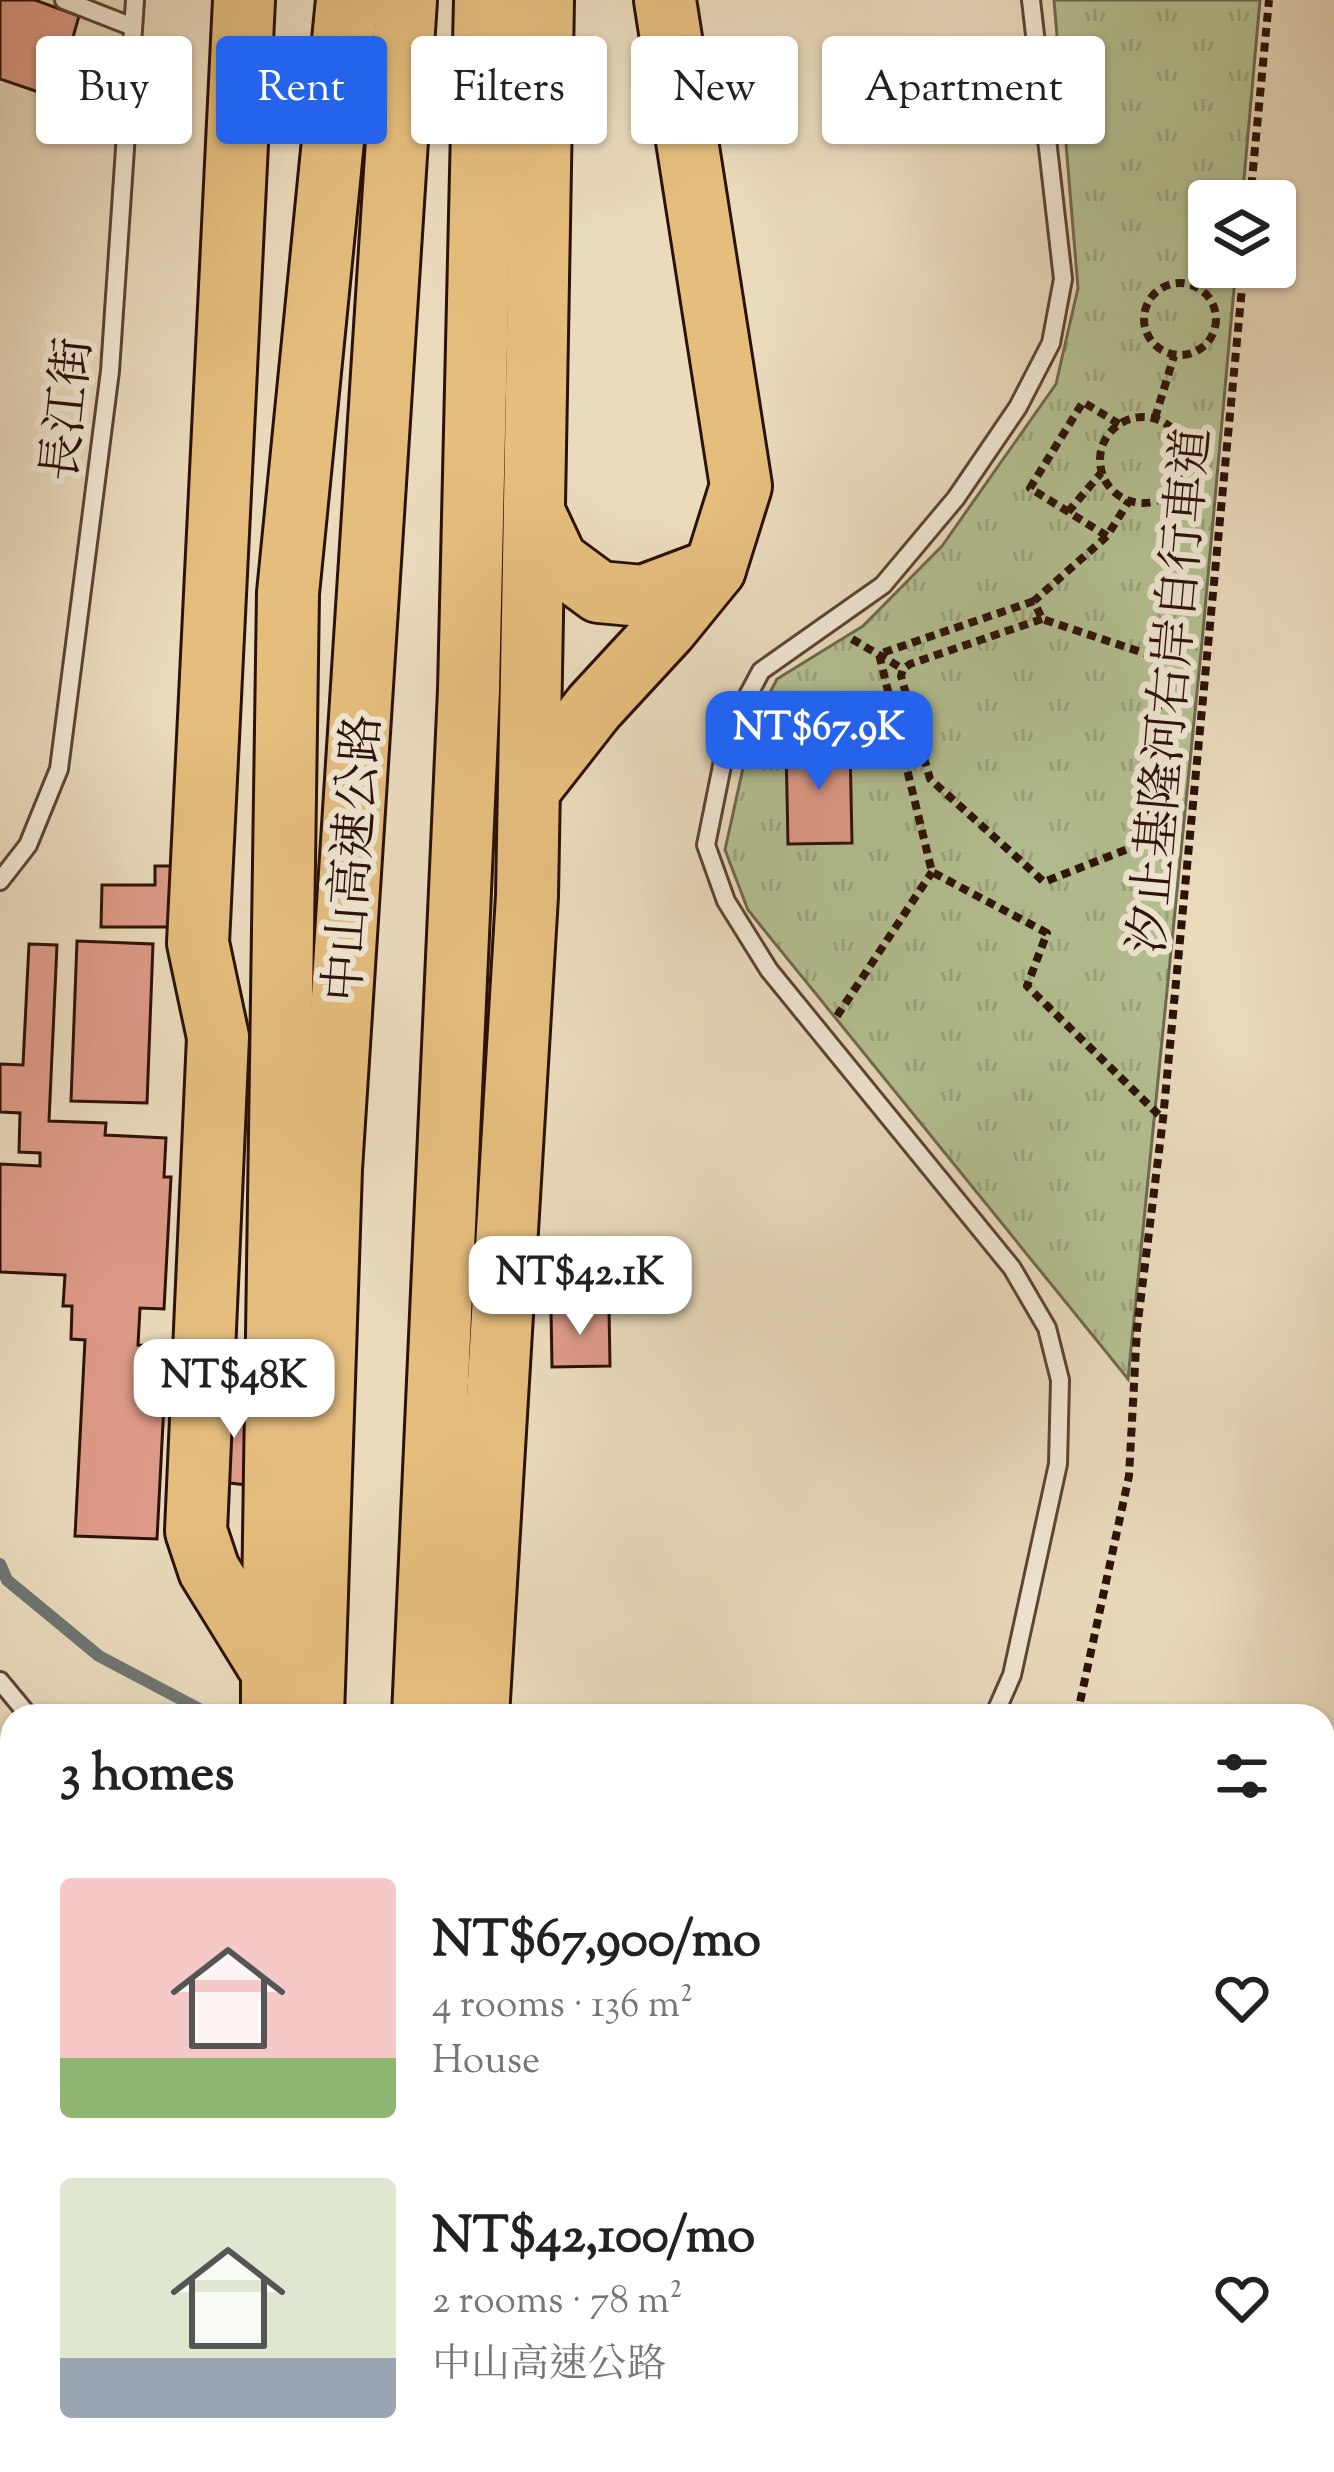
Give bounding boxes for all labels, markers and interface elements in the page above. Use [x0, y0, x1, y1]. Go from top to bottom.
chip: Buy [36, 36, 192, 144]
chip: Rent [216, 36, 387, 144]
chip: Filters [411, 36, 607, 144]
chip: New [631, 36, 798, 144]
chip: Apartment [822, 36, 1105, 144]
map controls [1188, 180, 1296, 288]
button: layers [1188, 180, 1296, 288]
street label: 長江街 [29, 334, 112, 485]
street label: 汐止基隆河右岸自行車道 [1116, 424, 1231, 956]
pin: NT$67.9K [695, 691, 943, 793]
text: NT$67.9K [733, 702, 905, 758]
street label: 中山高速公路 [312, 712, 401, 1004]
pin: NT$42.1K [456, 1236, 704, 1338]
text: NT$42.1K [496, 1247, 664, 1303]
pin: NT$48K [136, 1339, 332, 1441]
text: NT$48K [161, 1350, 307, 1406]
text: 3 homes [60, 1740, 234, 1813]
icon: filters [1209, 1743, 1275, 1809]
text: NT$67,900/mo [432, 1906, 761, 1979]
icon: home [156, 1926, 300, 2070]
icon: heart [1209, 1965, 1275, 2031]
text: 4 rooms · 136 m² [432, 1979, 693, 2035]
text: House [432, 2035, 540, 2091]
text: NT$42,100/mo [432, 2202, 755, 2275]
icon: home [156, 2226, 300, 2370]
icon: heart [1209, 2265, 1275, 2331]
text: 2 rooms · 78 m² [432, 2275, 683, 2331]
text: 中山高速公路 [432, 2339, 666, 2395]

